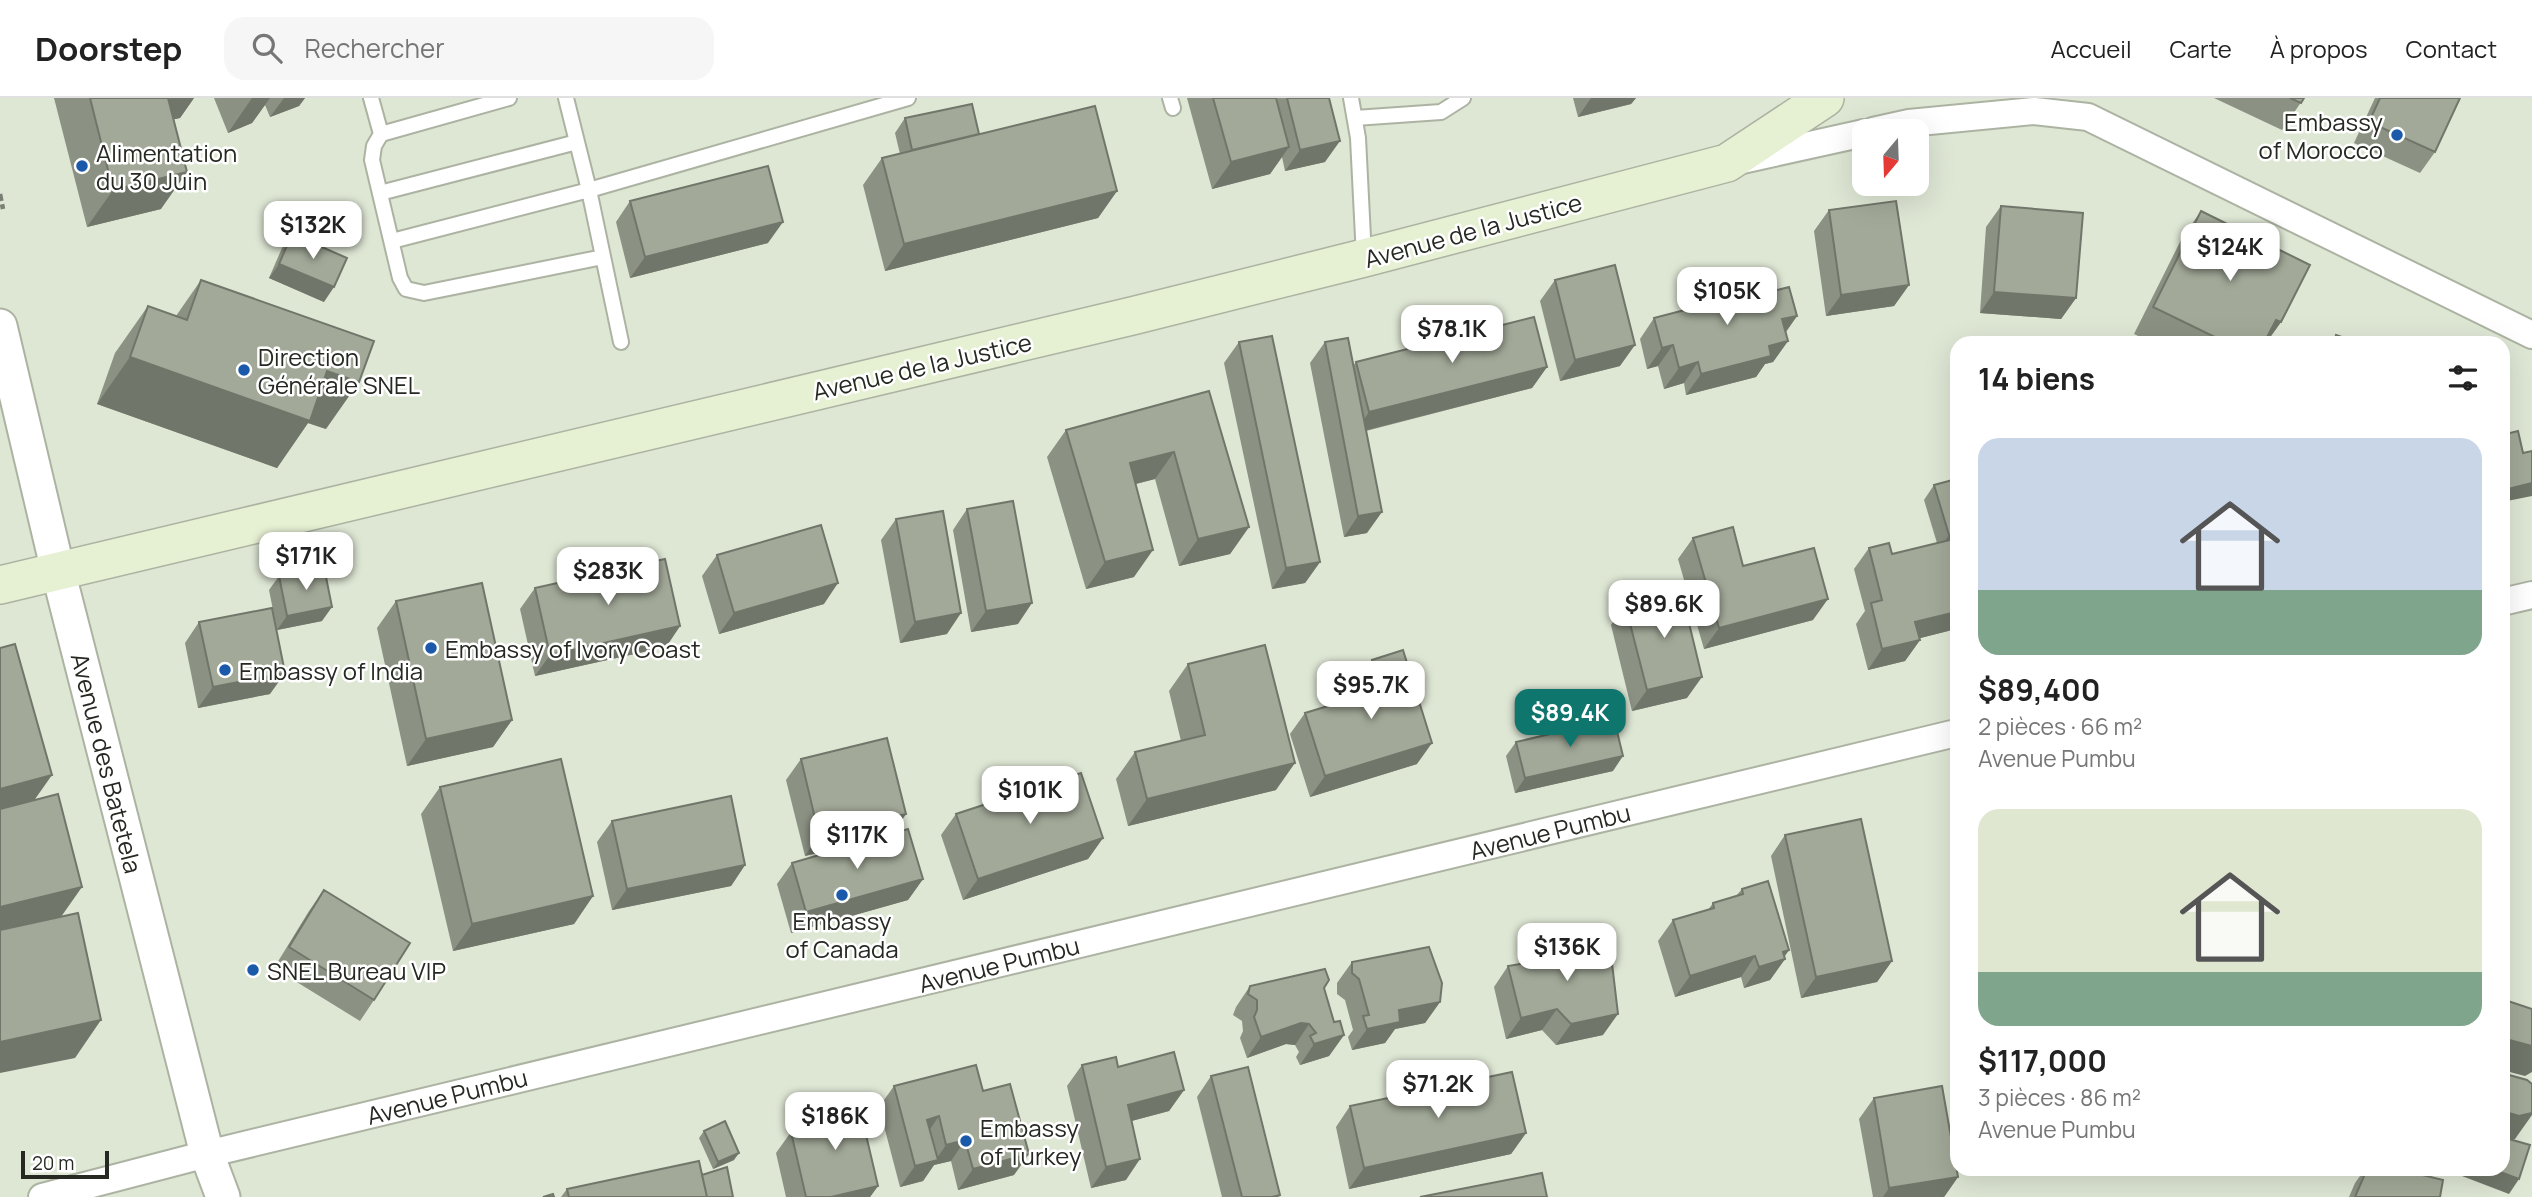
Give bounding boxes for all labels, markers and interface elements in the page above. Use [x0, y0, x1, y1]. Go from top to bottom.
search box [224, 17, 714, 80]
text: Doorstep [35, 26, 182, 71]
icon: search [248, 29, 286, 67]
text: Rechercher [304, 30, 445, 66]
text: Accueil [2051, 32, 2131, 65]
text: Carte [2169, 32, 2232, 65]
text: À propos [2270, 32, 2368, 65]
text: Contact [2406, 32, 2497, 65]
place label: Embassy of Morocco [2258, 105, 2383, 166]
north arrow [1852, 119, 1928, 196]
map controls [1852, 119, 1929, 196]
marker: Embassy of Morocco [2389, 127, 2405, 143]
place label: Alimentation du 30 Juin [96, 136, 237, 197]
marker: Alimentation du 30 Juin [74, 158, 90, 174]
street label: Avenue de la Justice [1361, 185, 1585, 275]
pin: $132K [264, 202, 362, 261]
text: $132K [280, 208, 346, 240]
pin: $124K [2181, 223, 2279, 283]
text: $124K [2197, 230, 2263, 262]
pin: $105K [1678, 268, 1776, 327]
text: $105K [1693, 274, 1761, 306]
pin: $78.1K [1395, 306, 1509, 365]
text: $78.1K [1417, 312, 1487, 344]
street label: Avenue de la Justice [809, 325, 1035, 407]
place label: Direction Générale SNEL [258, 340, 420, 401]
text: 14 biens [1978, 358, 2095, 399]
icon: filters [2444, 359, 2482, 397]
marker: Direction Générale SNEL [236, 362, 252, 378]
icon: home [2167, 483, 2293, 609]
pin: $171K [257, 532, 355, 592]
text: $171K [275, 539, 337, 571]
pin: $283K [559, 547, 657, 607]
text: $283K [573, 554, 643, 586]
pin: $89.6K [1607, 580, 1721, 640]
text: $89.6K [1625, 587, 1703, 619]
place label: Embassy of Ivory Coast [445, 632, 701, 665]
marker: Embassy of Ivory Coast [423, 640, 439, 656]
street label: Avenue des Batetela [64, 649, 150, 877]
place label: Embassy of India [239, 654, 423, 687]
marker: Embassy of India [217, 662, 233, 678]
pin: $95.7K [1314, 662, 1428, 721]
text: $95.7K [1333, 668, 1409, 700]
text: $89,400 [1978, 669, 2101, 710]
pin: $89.4K [1513, 690, 1627, 749]
text: $89.4K [1531, 696, 1609, 728]
text: 2 pièces · 66 m² [1978, 710, 2142, 742]
text: Avenue Pumbu [1978, 742, 2136, 774]
pin: $101K [981, 766, 1079, 826]
text: $101K [998, 773, 1062, 805]
street label: Avenue Pumbu [1466, 795, 1634, 867]
pin: $117K [808, 812, 906, 871]
text: $117K [826, 818, 888, 850]
icon: home [2167, 854, 2293, 980]
marker: Embassy of Canada [834, 887, 850, 903]
place label: Embassy of Canada [785, 904, 899, 965]
pin: $136K [1518, 924, 1616, 983]
street label: Avenue Pumbu [915, 928, 1083, 1000]
text: $136K [1533, 930, 1601, 962]
place label: SNEL Bureau VIP [267, 954, 446, 987]
marker: SNEL Bureau VIP [245, 962, 261, 978]
text: $117,000 [1978, 1040, 2107, 1081]
street label: Avenue Pumbu [363, 1060, 531, 1132]
pin: $71.2K [1381, 1060, 1495, 1120]
text: $71.2K [1402, 1067, 1474, 1099]
text: 3 pièces · 86 m² [1978, 1081, 2141, 1113]
pin: $186K [786, 1093, 884, 1152]
text: $186K [801, 1099, 869, 1131]
place label: Embassy of Turkey [980, 1111, 1082, 1172]
text: Avenue Pumbu [1978, 1113, 2136, 1145]
marker: Embassy of Turkey [958, 1133, 974, 1149]
scale bar [21, 1148, 108, 1180]
text: 20 m [32, 1150, 74, 1176]

